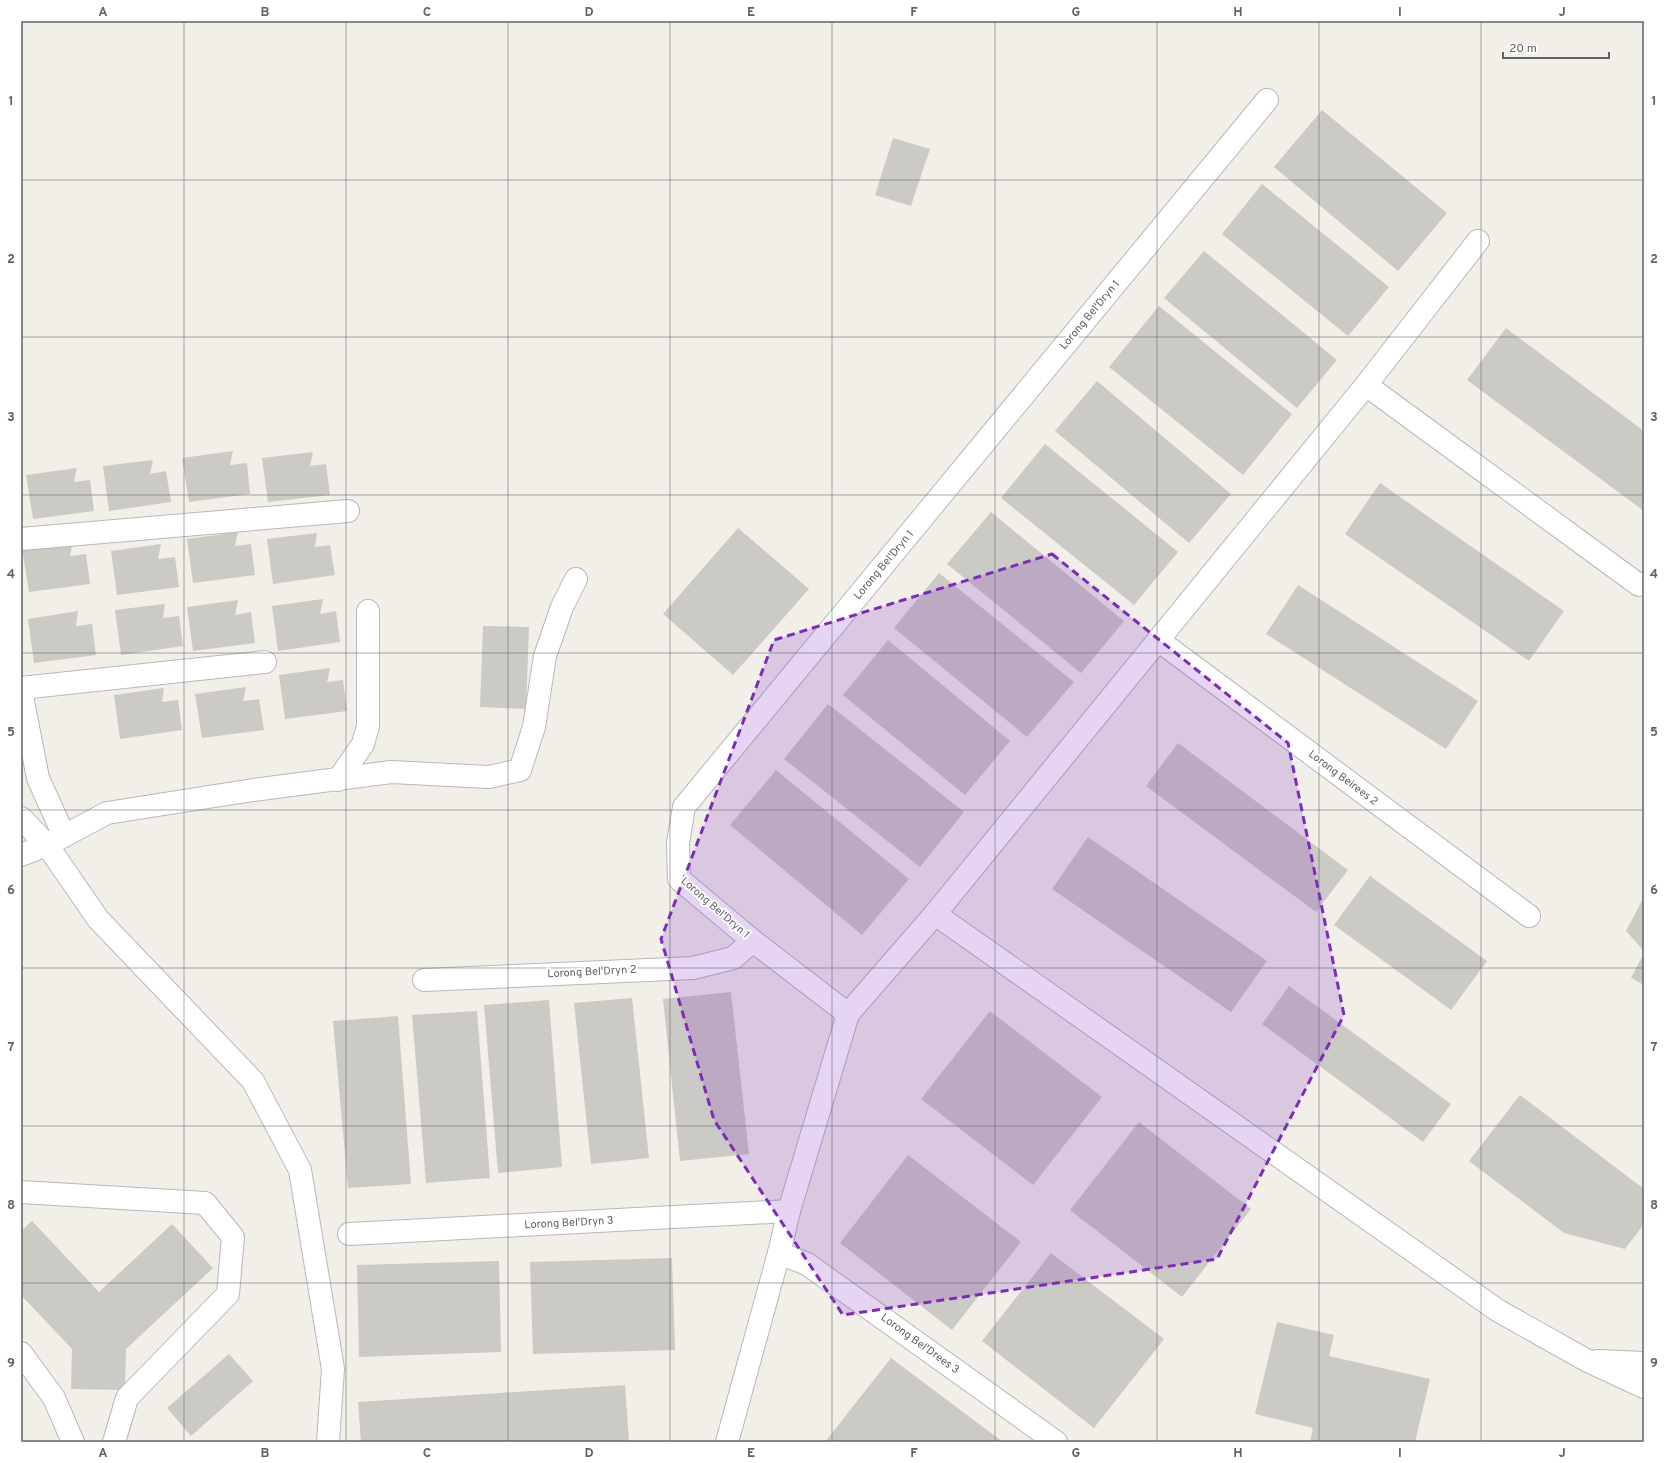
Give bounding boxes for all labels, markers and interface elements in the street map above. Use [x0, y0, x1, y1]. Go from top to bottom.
text: A [98, 5, 108, 21]
text: B [261, 5, 270, 21]
text: C [423, 5, 431, 21]
text: D [584, 5, 594, 21]
text: E [747, 5, 755, 21]
text: F [910, 5, 918, 21]
text: G [1072, 5, 1081, 21]
text: H [1233, 5, 1243, 21]
text: I [1398, 5, 1402, 21]
text: J [1558, 5, 1566, 21]
scale bar [1503, 34, 1609, 60]
text: 20 m [1509, 41, 1537, 57]
text: 1 [8, 94, 14, 110]
text: 1 [1651, 94, 1657, 110]
text: 2 [7, 252, 15, 268]
text: 2 [1650, 252, 1658, 268]
street label: Lorong Bel'Dryn 1 [1057, 277, 1123, 353]
text: 3 [7, 410, 15, 426]
text: 3 [1650, 410, 1658, 426]
street label: Lorong Bel'Dryn 1 [851, 527, 917, 603]
text: 4 [7, 567, 15, 583]
text: 4 [1650, 567, 1658, 583]
text: 5 [7, 725, 15, 741]
text: 5 [1650, 725, 1658, 741]
street label: Lorong Beirees 2 [1305, 747, 1381, 809]
street label: Lorong Bel'Dryn 1 [678, 874, 752, 942]
text: 6 [7, 883, 15, 899]
text: 6 [1650, 883, 1658, 899]
street label: Lorong Bel'Dryn 2 [547, 963, 637, 981]
text: 7 [8, 1040, 15, 1056]
text: 7 [1651, 1040, 1658, 1056]
text: 8 [7, 1198, 15, 1214]
text: 8 [1650, 1198, 1658, 1214]
street label: Lorong Bel'Dryn 3 [524, 1214, 614, 1232]
street label: Lorong Bel'Drees 3 [878, 1311, 962, 1377]
text: 9 [7, 1356, 15, 1372]
text: 9 [1650, 1356, 1658, 1372]
text: A [98, 1446, 108, 1462]
text: B [261, 1446, 270, 1462]
text: C [423, 1446, 431, 1462]
text: D [584, 1446, 594, 1462]
text: E [747, 1446, 755, 1462]
text: F [910, 1446, 918, 1462]
text: G [1072, 1446, 1081, 1462]
text: H [1233, 1446, 1243, 1462]
text: I [1398, 1446, 1402, 1462]
text: J [1558, 1446, 1566, 1462]

